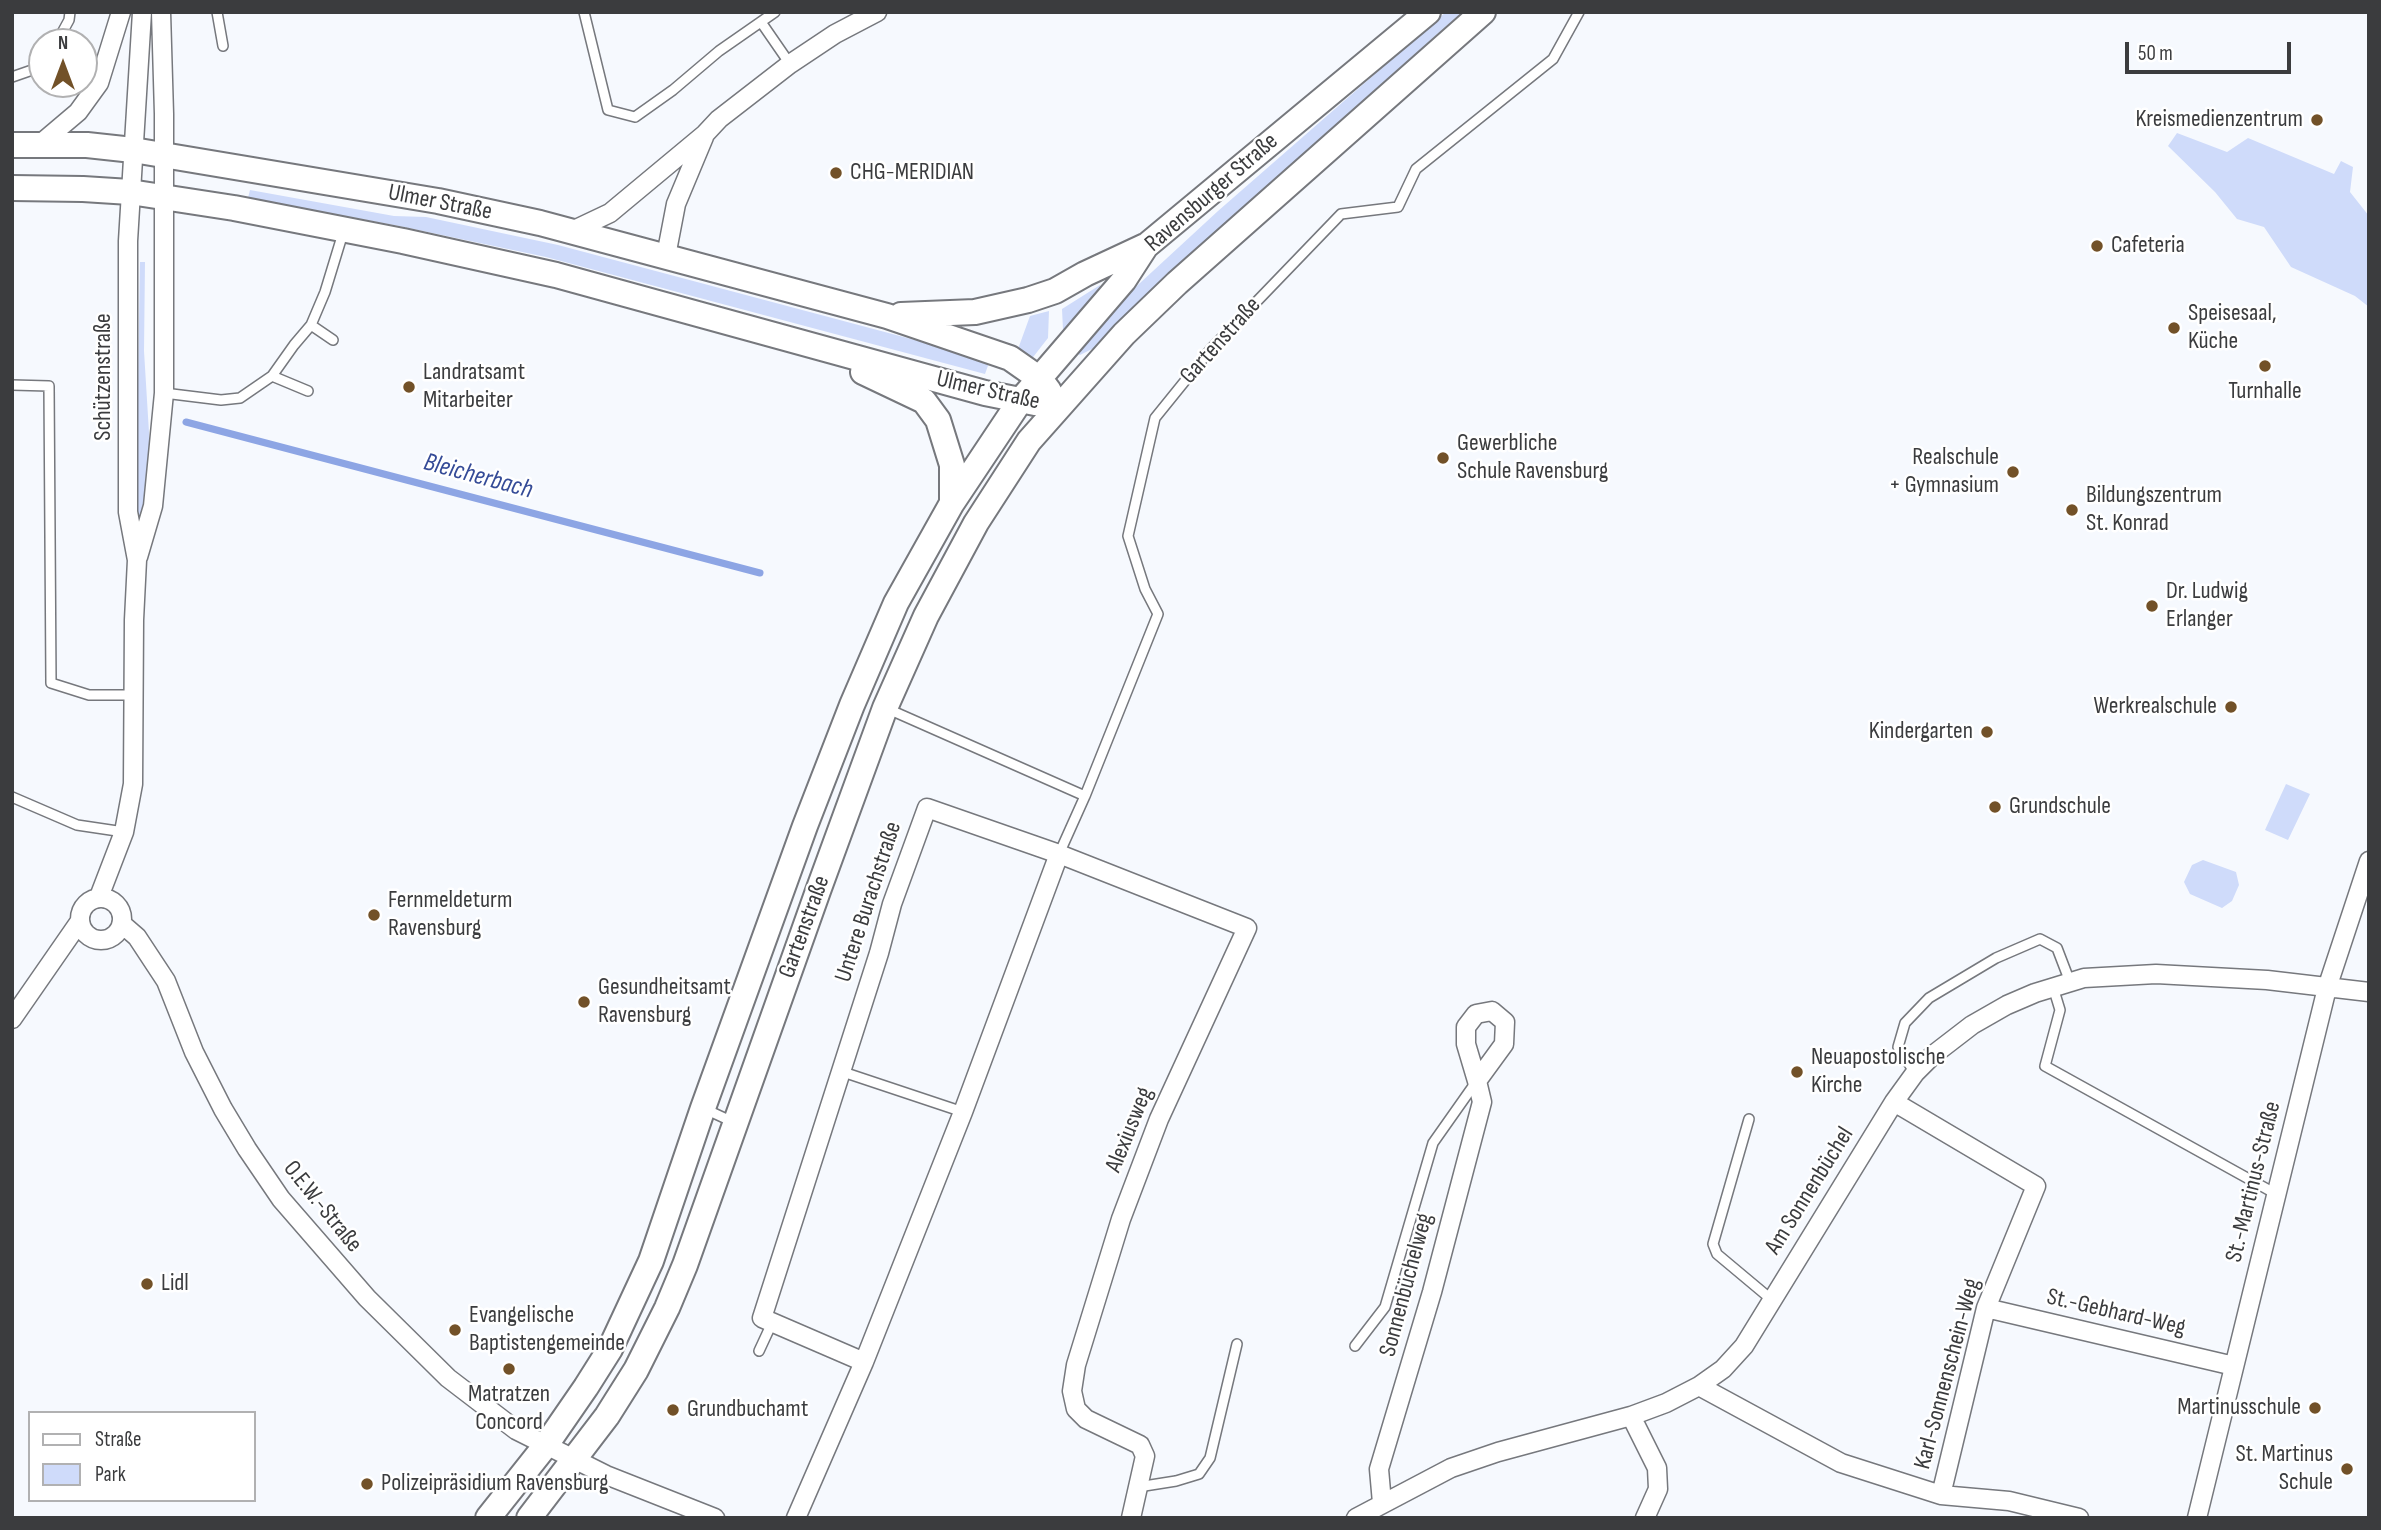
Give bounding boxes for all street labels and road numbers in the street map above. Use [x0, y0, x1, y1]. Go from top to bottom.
street label: Ravensburger Straße [1140, 127, 1284, 259]
street label: Ulmer Straße [386, 179, 494, 227]
street label: Gartenstraße [1175, 292, 1267, 390]
street label: Schützenstraße [90, 313, 118, 441]
street label: Ulmer Straße [934, 365, 1042, 417]
street label: Untere Burachstraße [830, 818, 908, 986]
street label: Gartenstraße [773, 872, 837, 982]
street label: Alexiusweg [1100, 1083, 1160, 1177]
street label: St.-Martinus-Straße [2220, 1099, 2288, 1265]
street label: Am Sonnenbüchel [1759, 1122, 1861, 1260]
street label: O.E.W.-Straße [276, 1155, 368, 1259]
street label: Sonnenbüchelweg [1374, 1210, 1440, 1360]
street label: Karl-Sonnenschein-Weg [1909, 1276, 1987, 1472]
street label: St.-Gebhard-Weg [2044, 1283, 2188, 1343]

